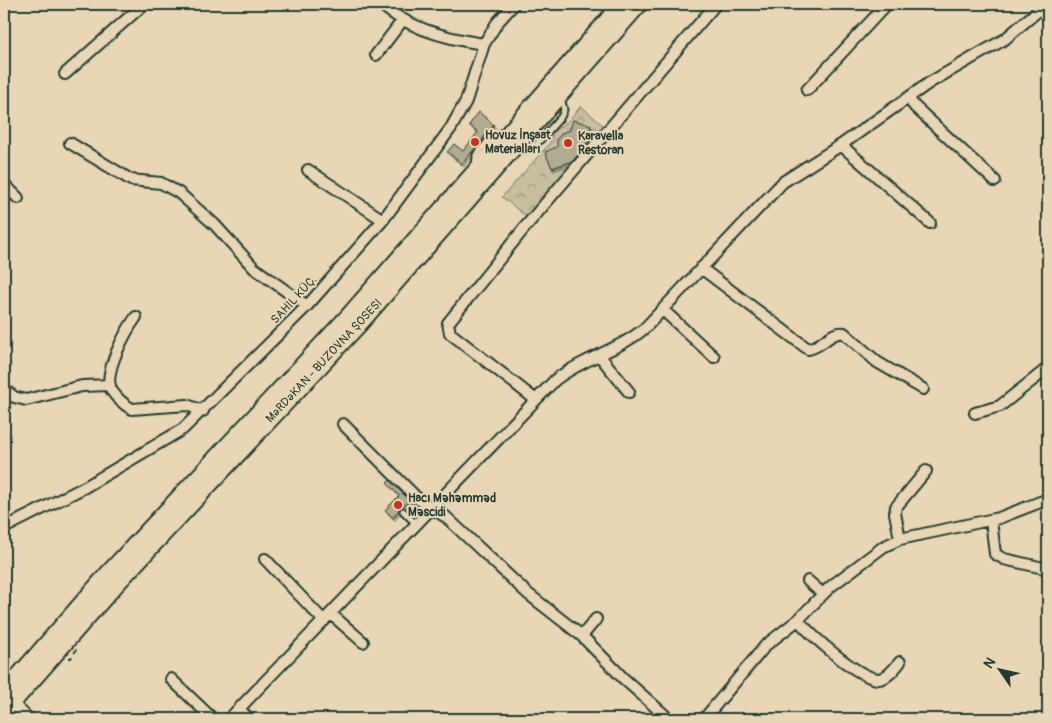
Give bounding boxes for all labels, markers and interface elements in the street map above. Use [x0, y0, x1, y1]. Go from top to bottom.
place label: Hovuz İnşaat Materialları [485, 127, 552, 157]
place label: Karavella Restoran [578, 129, 624, 158]
marker: Hovuz İnşaat Materialları [469, 136, 481, 148]
marker: Karavella Restoran [562, 137, 574, 149]
street label: SAHIL KÜÇ. [267, 272, 320, 327]
street label: MƏRDƏKAN - BUZOVNA ŞOSESI [263, 296, 385, 426]
place label: Hacı Məhəmməd Məscidi [408, 491, 496, 520]
marker: Hacı Məhəmməd Məscidi [392, 499, 404, 511]
north arrow [974, 646, 1024, 696]
text: N [980, 654, 999, 672]

